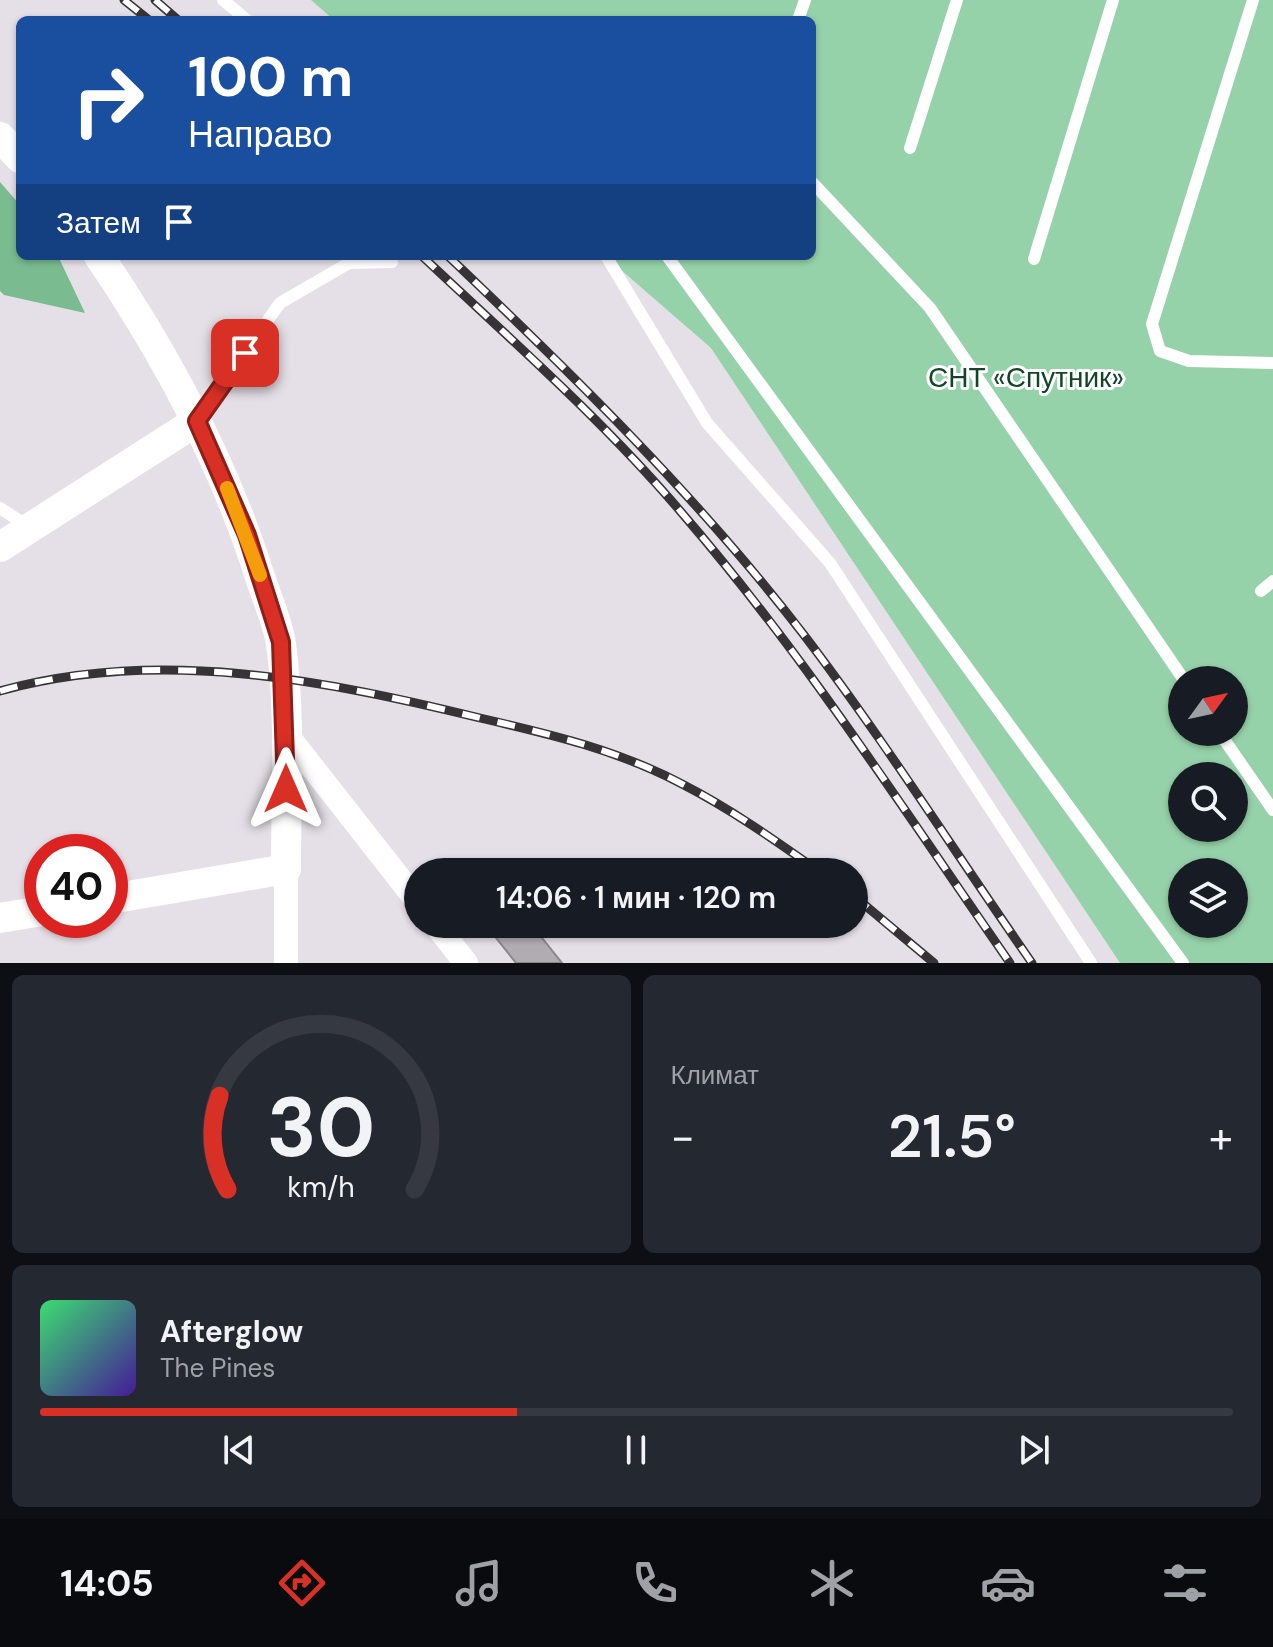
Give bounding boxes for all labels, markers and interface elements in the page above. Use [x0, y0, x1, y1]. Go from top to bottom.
text: 100 m [188, 40, 353, 113]
icon: right [56, 48, 160, 152]
text: Направо [188, 111, 332, 158]
icon: arrive [157, 200, 201, 244]
text: Затем [56, 203, 141, 242]
pin [211, 319, 279, 387]
icon: arrive [223, 331, 267, 375]
park label: СНТ «Спутник» [928, 359, 1124, 396]
north arrow [1168, 666, 1248, 746]
map controls [1168, 666, 1248, 938]
position arrow [244, 747, 328, 831]
button: search [1168, 762, 1248, 842]
speed limit sign: 40 [24, 834, 128, 938]
button: layers [1168, 858, 1248, 938]
text: 14:06 · 1 мин · 120 m [496, 878, 776, 917]
text: Климат [671, 1058, 759, 1092]
text: 30 [267, 1073, 376, 1182]
text: 21.5° [888, 1097, 1016, 1176]
text: − [671, 1108, 695, 1166]
text: + [1209, 1108, 1233, 1166]
text: km/h [287, 1169, 355, 1206]
text: Afterglow [160, 1312, 303, 1351]
text: The Pines [160, 1351, 275, 1385]
icon: previous [217, 1428, 261, 1472]
icon: pause [614, 1428, 658, 1472]
icon: next [1012, 1428, 1056, 1472]
icon: directions [274, 1555, 330, 1611]
icon: music [451, 1555, 507, 1611]
icon: phone [627, 1555, 683, 1611]
icon: climate [804, 1555, 860, 1611]
icon: car [980, 1555, 1036, 1611]
icon: filters [1157, 1555, 1213, 1611]
text: 14:05 [60, 1560, 154, 1607]

